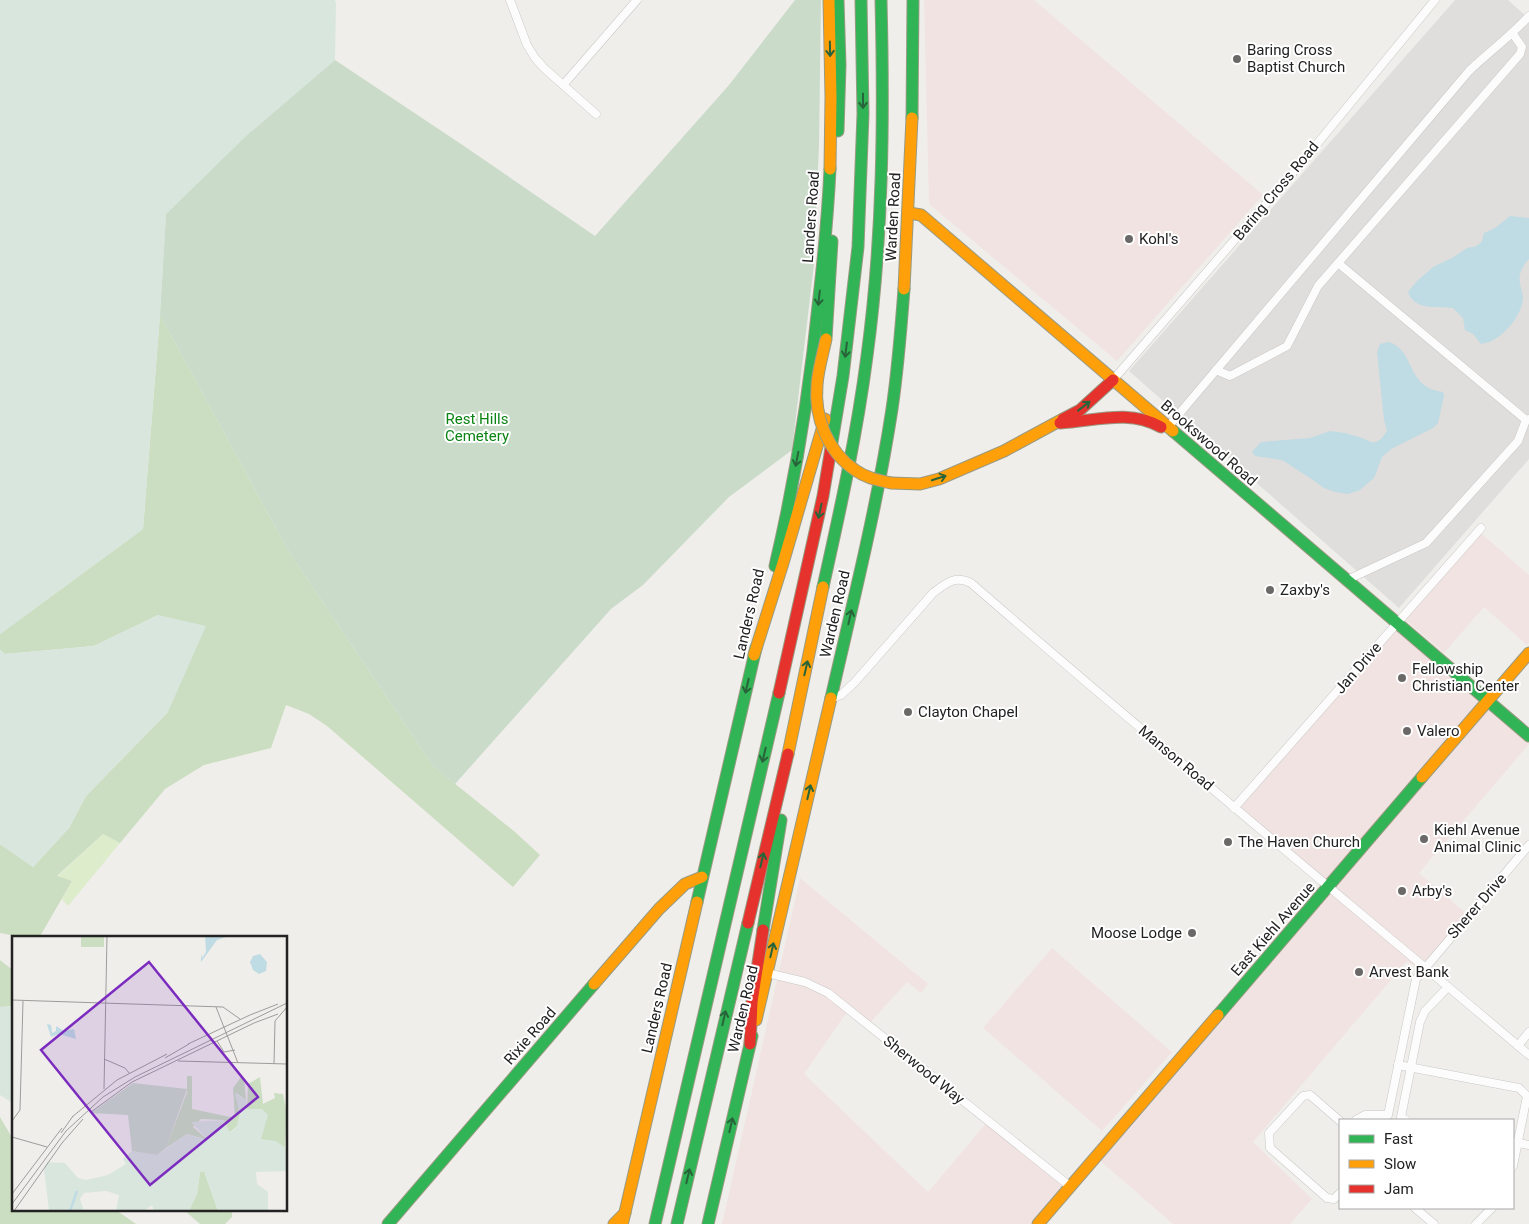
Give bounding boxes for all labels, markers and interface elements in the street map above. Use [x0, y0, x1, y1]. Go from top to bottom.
one-way arrow [825, 40, 835, 56]
place label: Baring Cross Baptist Church [1247, 41, 1345, 76]
marker: Baring Cross Baptist Church [1231, 53, 1243, 65]
one-way arrow [858, 92, 868, 109]
street label: Baring Cross Road [1229, 138, 1323, 244]
street label: Landers Road [799, 171, 823, 263]
street label: Warden Road [882, 172, 904, 262]
place label: Kohl's [1139, 230, 1178, 248]
marker: Kohl's [1123, 233, 1135, 245]
one-way arrow [814, 290, 824, 306]
one-way arrow [841, 342, 851, 358]
street label: Brookswood Road [1157, 396, 1261, 490]
one-way arrow [1077, 401, 1091, 411]
park label: Rest Hills Cemetery [445, 410, 509, 445]
one-way arrow [792, 451, 801, 467]
one-way arrow [931, 473, 947, 483]
one-way arrow [815, 502, 824, 518]
street label: Landers Road [730, 567, 768, 661]
street label: Warden Road [816, 569, 854, 659]
place label: Zaxby's [1280, 581, 1330, 599]
marker: Zaxby's [1264, 584, 1276, 596]
one-way arrow [846, 609, 855, 625]
street label: Jan Drive [1331, 639, 1385, 697]
one-way arrow [802, 660, 811, 676]
place label: Fellowship Christian Center [1412, 660, 1519, 695]
marker: Fellowship Christian Center [1396, 672, 1408, 684]
one-way arrow [742, 678, 751, 694]
place label: Clayton Chapel [918, 703, 1018, 721]
marker: Clayton Chapel [902, 706, 914, 718]
street label: Manson Road [1135, 721, 1217, 795]
place label: Valero [1417, 722, 1459, 740]
marker: Valero [1401, 725, 1413, 737]
one-way arrow [759, 746, 768, 762]
one-way arrow [805, 784, 814, 800]
place label: Kiehl Avenue Animal Clinic [1434, 821, 1521, 856]
place label: The Haven Church [1238, 833, 1360, 851]
marker: Kiehl Avenue Animal Clinic [1418, 833, 1430, 845]
marker: The Haven Church [1222, 836, 1234, 848]
one-way arrow [758, 853, 767, 869]
street label: Sherer Drive [1444, 870, 1510, 942]
street label: East Kiehl Avenue [1227, 878, 1319, 980]
place label: Arby's [1412, 882, 1452, 900]
marker: Arby's [1396, 885, 1408, 897]
place label: Moose Lodge [1091, 924, 1182, 942]
marker: Moose Lodge [1186, 927, 1198, 939]
inset map [12, 936, 288, 1212]
one-way arrow [768, 943, 777, 959]
street label: Landers Road [638, 961, 676, 1055]
place label: Arvest Bank [1369, 963, 1449, 981]
street label: Warden Road [724, 964, 762, 1054]
marker: Arvest Bank [1353, 966, 1365, 978]
street label: Rixie Road [500, 1004, 560, 1068]
one-way arrow [720, 1011, 729, 1027]
street label: Sherwood Way [880, 1032, 968, 1108]
one-way arrow [727, 1118, 736, 1134]
legend [1339, 1119, 1514, 1209]
text: Fast [1384, 1130, 1413, 1148]
text: Slow [1384, 1155, 1416, 1173]
one-way arrow [683, 1169, 693, 1185]
text: Jam [1384, 1180, 1414, 1198]

